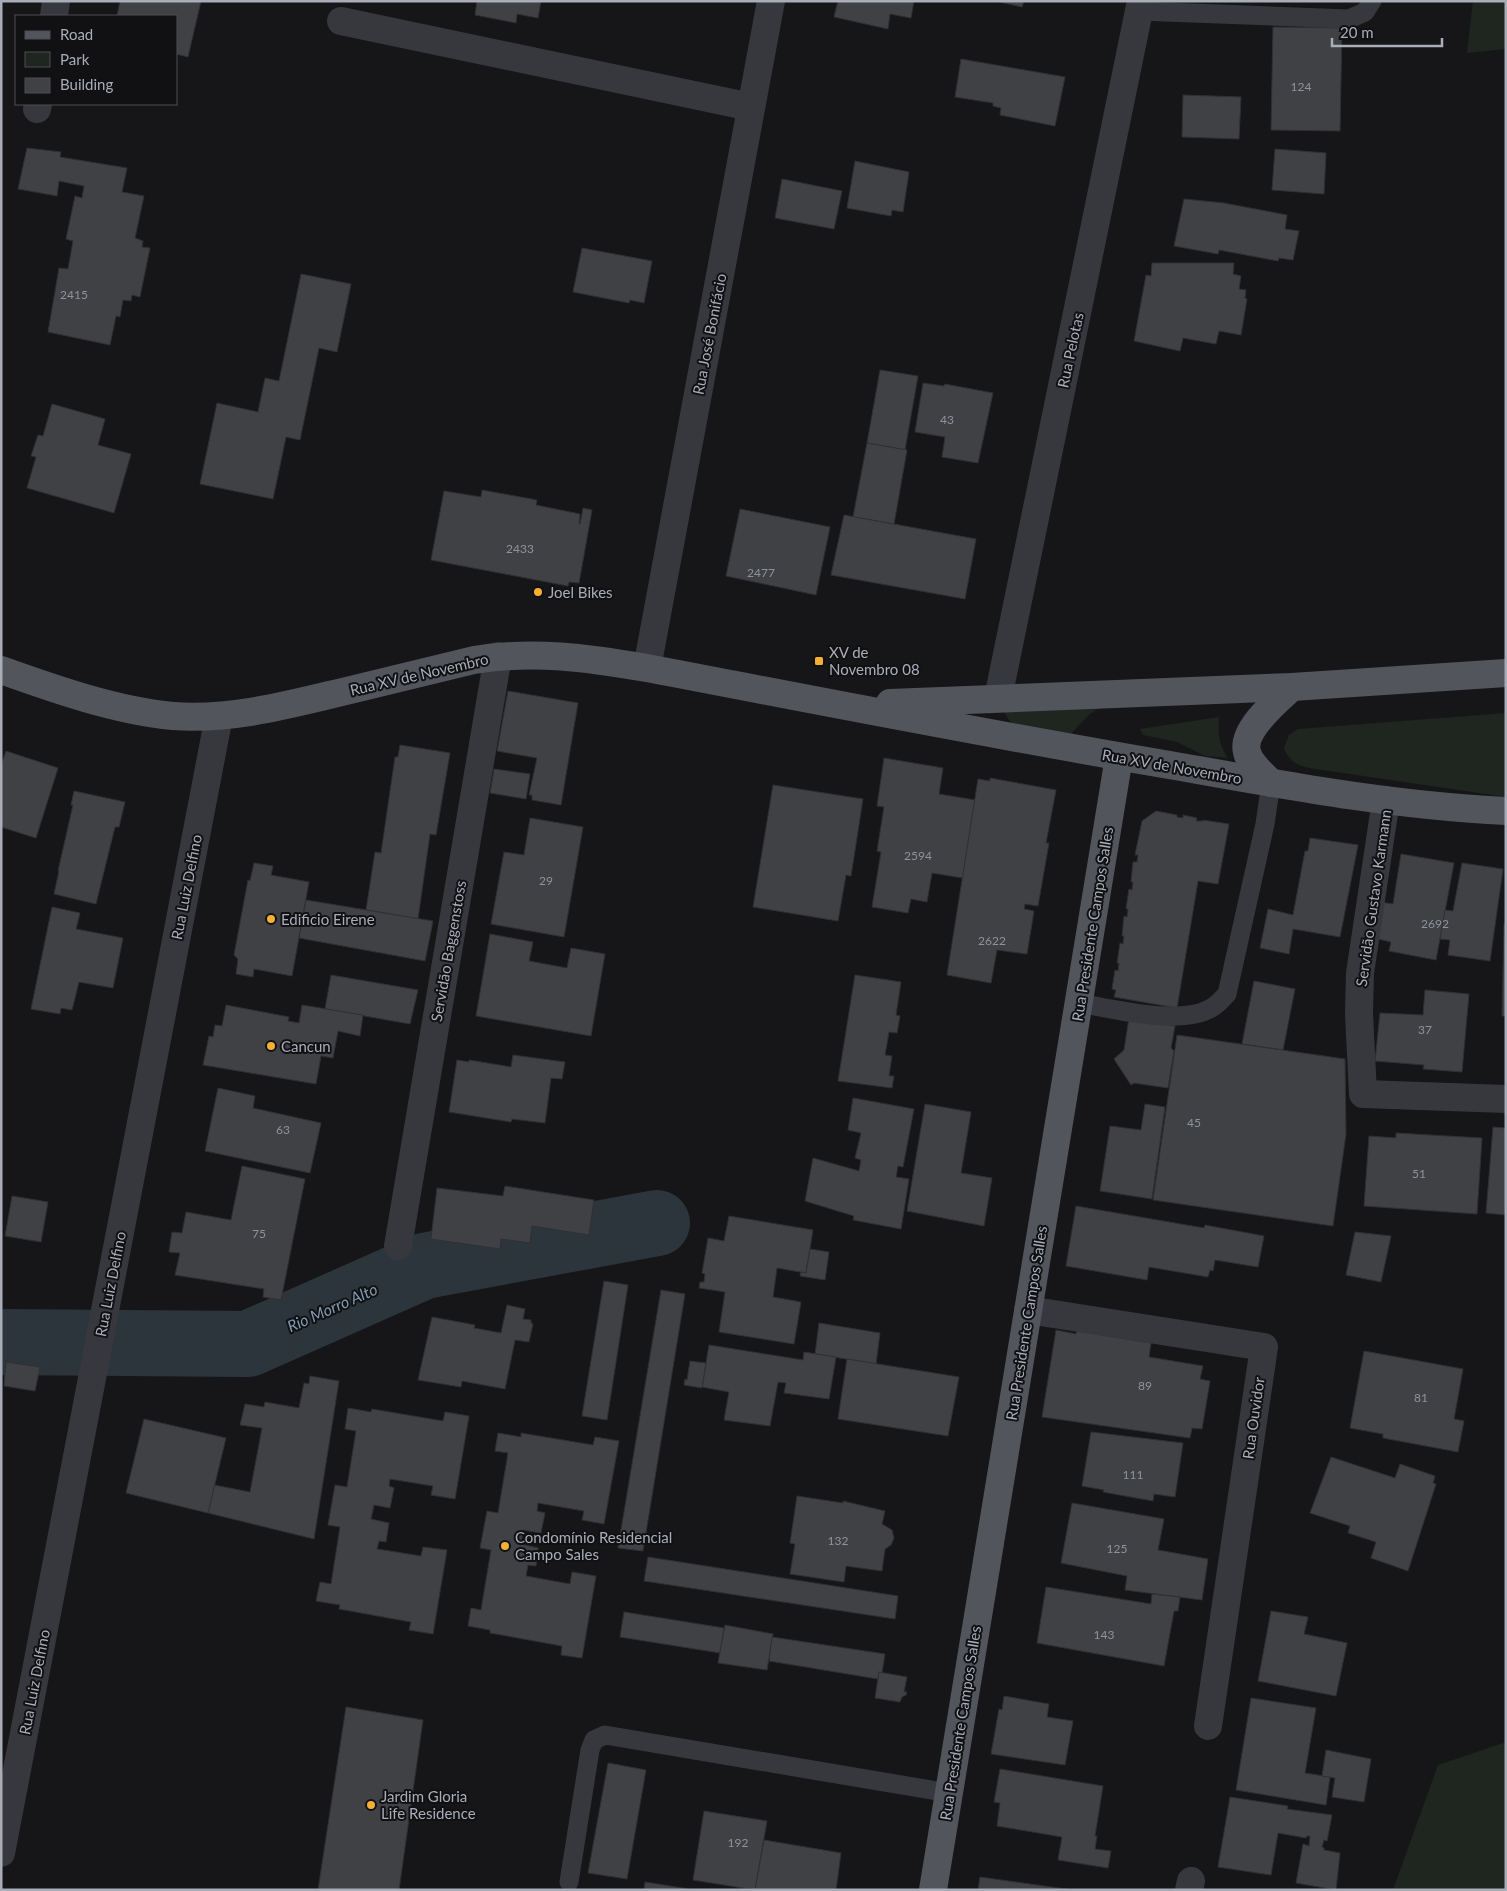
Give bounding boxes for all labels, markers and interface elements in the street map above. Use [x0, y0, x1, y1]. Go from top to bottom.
legend [15, 15, 178, 105]
scale bar [1332, 15, 1442, 47]
text: 20 m [1340, 23, 1374, 41]
text: Road [60, 25, 93, 43]
text: Park [60, 50, 90, 68]
text: Building [60, 75, 113, 93]
house number: 124 [1291, 79, 1311, 94]
street label: Rua José Bonifácio [688, 272, 730, 396]
house number: 2415 [60, 287, 88, 302]
street label: Rua Pelotas [1053, 311, 1087, 389]
house number: 43 [940, 412, 954, 427]
house number: 2433 [506, 541, 534, 556]
house number: 2477 [747, 565, 775, 580]
place label: Joel Bikes [548, 583, 613, 601]
marker: Joel Bikes [532, 586, 544, 598]
place label: XV de Novembro 08 [829, 643, 920, 678]
street label: Rua XV de Novembro [348, 649, 490, 699]
marker: XV de Novembro 08 [813, 655, 825, 667]
street label: Rua XV de Novembro [1101, 745, 1243, 787]
street label: Servidão Gustavo Karmann [1352, 808, 1394, 988]
street label: Rua Presidente Campos Salles [1068, 826, 1116, 1022]
street label: Rua Luiz Delfino [167, 833, 205, 941]
house number: 2594 [904, 848, 932, 863]
house number: 29 [539, 873, 553, 888]
street label: Servidão Baggenstoss [427, 879, 469, 1023]
place label: Edificio Eirene [281, 910, 375, 928]
marker: Edificio Eirene [265, 913, 277, 925]
house number: 2692 [1421, 916, 1449, 931]
house number: 2622 [978, 933, 1006, 948]
house number: 37 [1418, 1022, 1432, 1037]
place label: Cancun [281, 1037, 331, 1055]
marker: Cancun [265, 1040, 277, 1052]
house number: 45 [1187, 1115, 1201, 1130]
house number: 63 [276, 1122, 290, 1137]
house number: 51 [1412, 1166, 1426, 1181]
street label: Rua Presidente Campos Salles [1002, 1225, 1050, 1421]
house number: 75 [252, 1226, 266, 1241]
street label: Rua Luiz Delfino [91, 1230, 129, 1338]
water label: Rio Morro Alto [284, 1279, 380, 1335]
street label: Rua Ouvidor [1238, 1375, 1268, 1460]
house number: 89 [1138, 1378, 1152, 1393]
house number: 81 [1414, 1390, 1428, 1405]
house number: 111 [1123, 1467, 1143, 1482]
place label: Condomínio Residencial Campo Sales [515, 1528, 672, 1563]
house number: 132 [828, 1533, 848, 1548]
marker: Condomínio Residencial Campo Sales [499, 1540, 511, 1552]
house number: 125 [1107, 1541, 1127, 1556]
street label: Rua Presidente Campos Salles [936, 1625, 984, 1821]
house number: 143 [1094, 1627, 1114, 1642]
street label: Rua Luiz Delfino [15, 1628, 53, 1736]
place label: Jardim Gloria Life Residence [381, 1787, 476, 1822]
marker: Jardim Gloria Life Residence [365, 1799, 377, 1811]
house number: 192 [728, 1835, 748, 1850]

